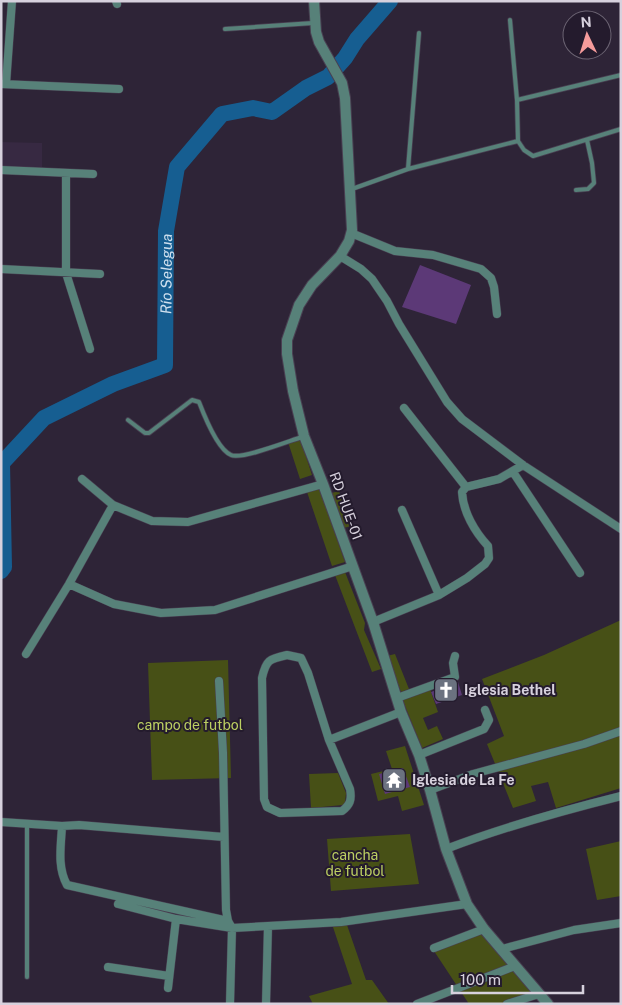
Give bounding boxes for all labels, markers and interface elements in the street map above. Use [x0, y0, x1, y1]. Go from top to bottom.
north arrow [562, 10, 612, 60]
text: N [580, 14, 592, 30]
water label: Río Selegua [157, 234, 174, 314]
street label: RD HUE-01 [326, 470, 366, 542]
church icon: Iglesia Bethel [433, 677, 459, 703]
place label: Iglesia Bethel [464, 682, 556, 698]
park label: campo de futbol [137, 717, 243, 733]
temple icon: Iglesia de La Fe [381, 767, 407, 793]
place label: Iglesia de La Fe [412, 772, 515, 788]
park label: cancha de futbol [325, 847, 385, 879]
scale bar [452, 962, 583, 994]
text: 100 m [460, 971, 501, 988]

